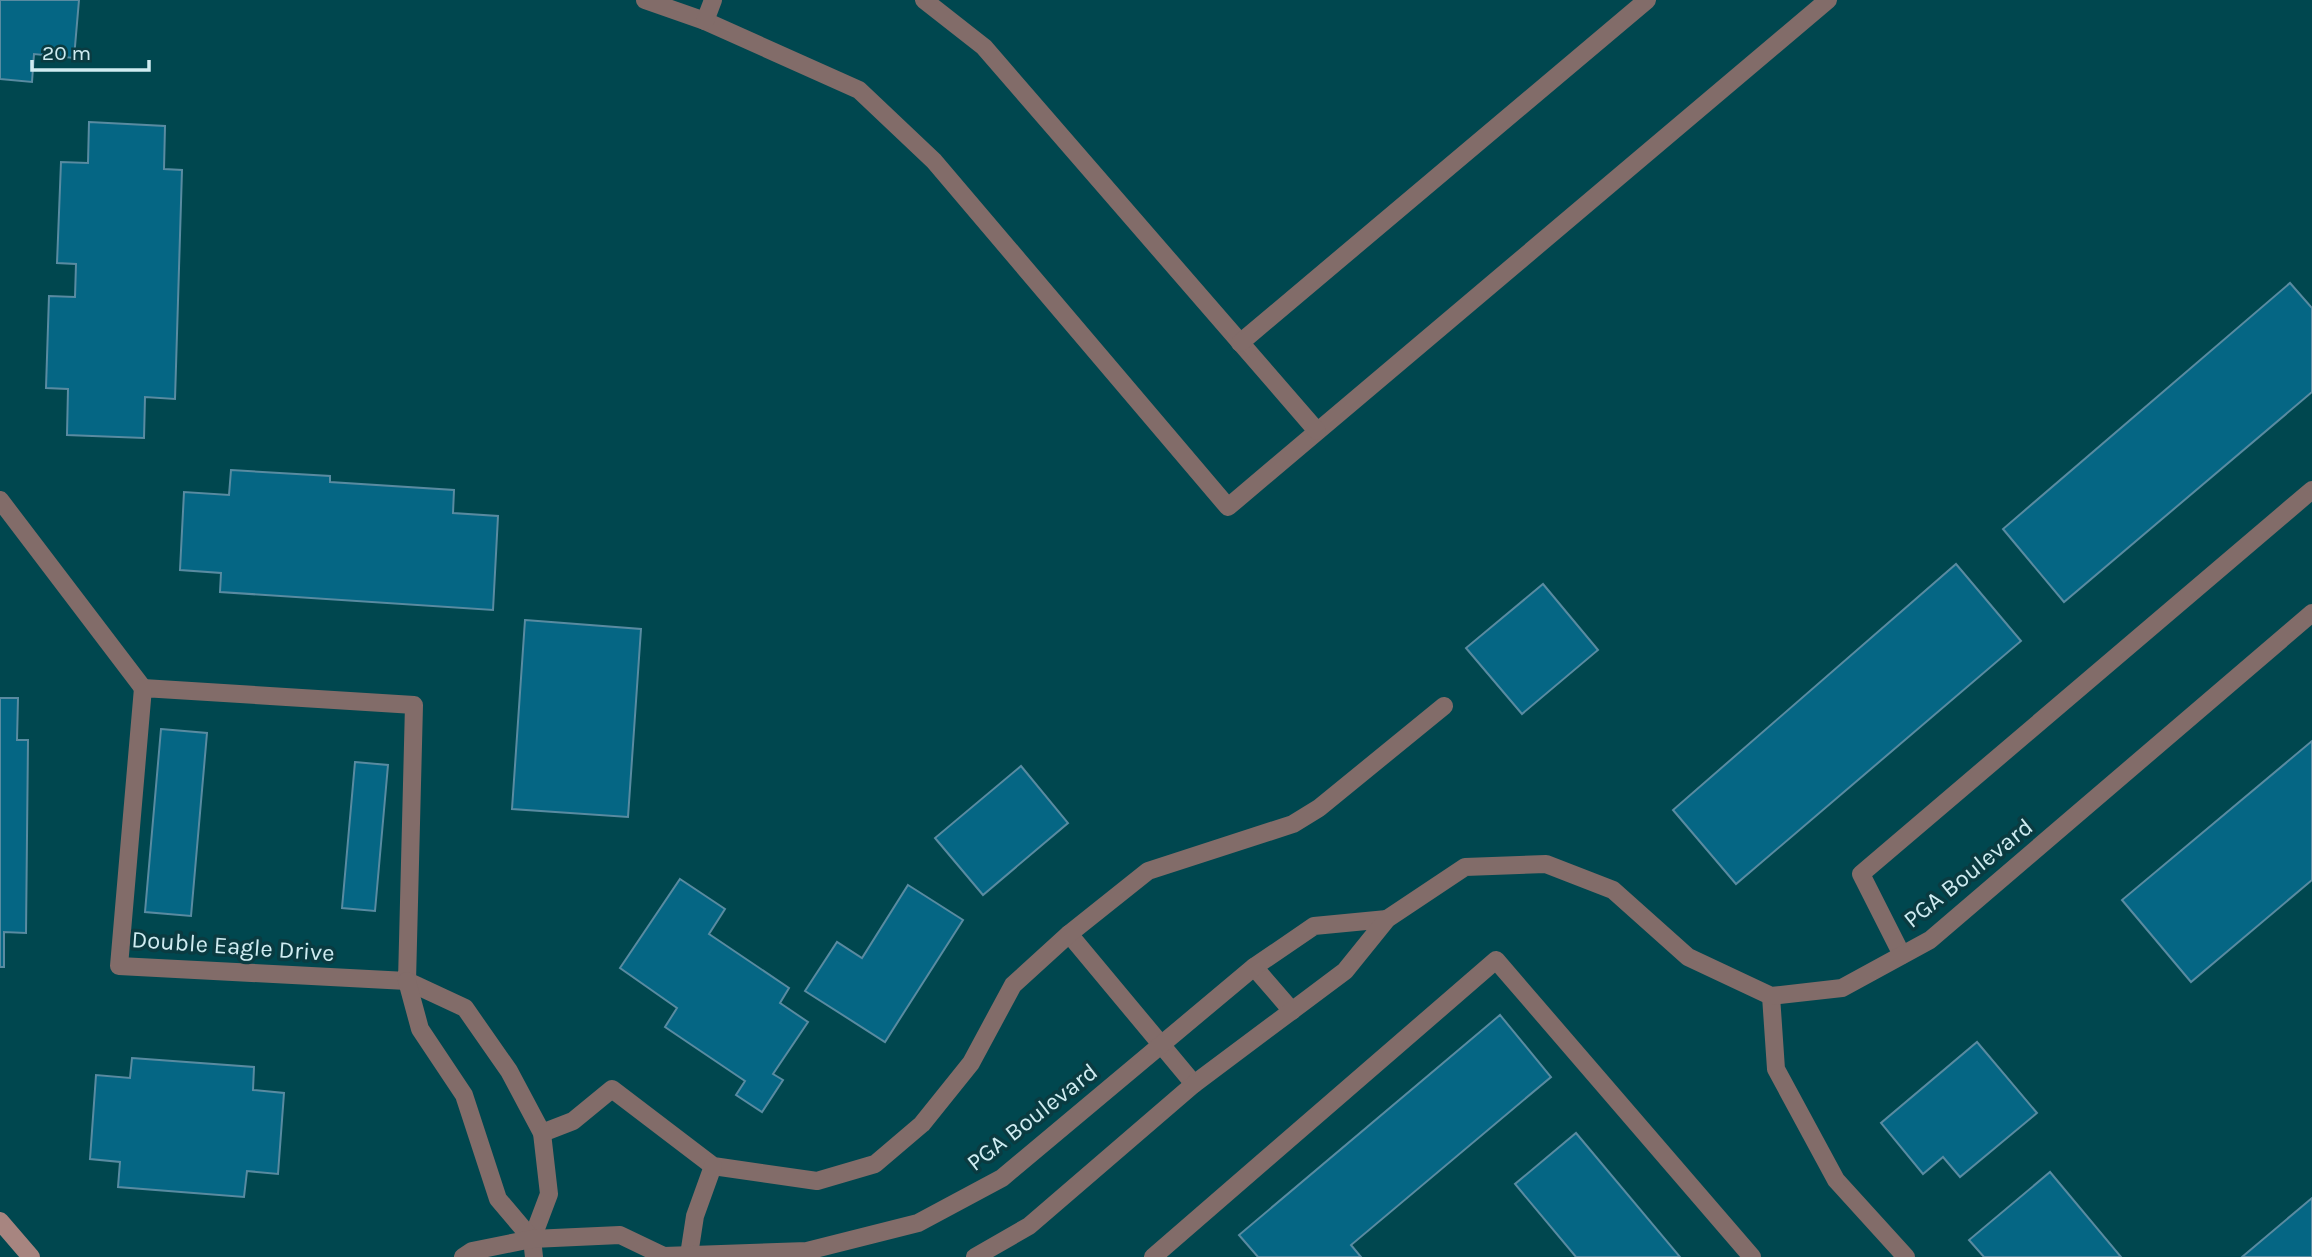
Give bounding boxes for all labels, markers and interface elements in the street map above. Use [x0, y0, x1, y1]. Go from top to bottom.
scale bar [32, 28, 149, 72]
text: 20 m [42, 41, 91, 65]
street label: PGA Boulevard [1898, 812, 2038, 934]
street label: Double Eagle Drive [131, 925, 335, 967]
street label: PGA Boulevard [961, 1057, 1103, 1177]

